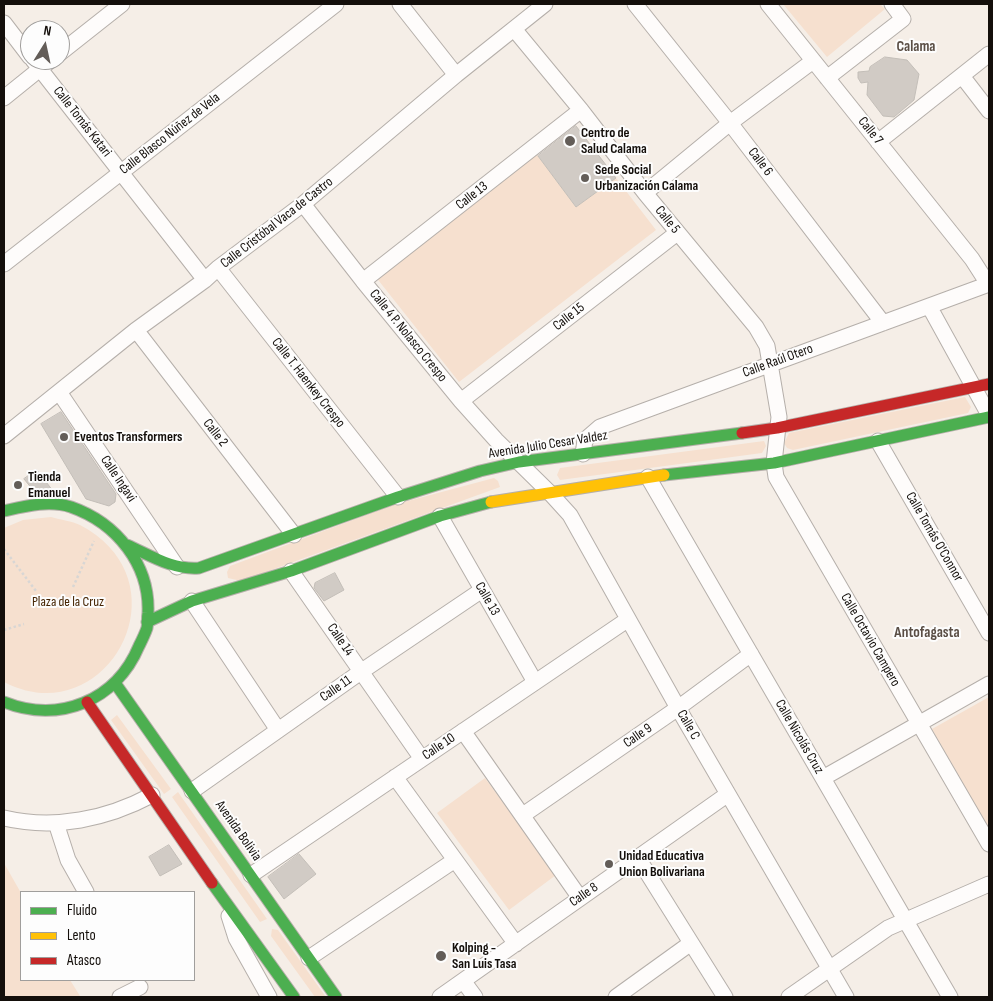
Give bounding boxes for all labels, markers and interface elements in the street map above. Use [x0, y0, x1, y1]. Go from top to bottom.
north arrow [20, 20, 70, 70]
text: N [42, 22, 53, 40]
district label: Calama [897, 38, 935, 56]
street label: Calle Tomás Katari [49, 83, 115, 161]
street label: Calle Blasco Núñez de Vela [116, 90, 224, 178]
street label: Calle 7 [854, 114, 886, 148]
place label: Centro de Salud Calama [581, 125, 647, 158]
marker: Centro de Salud Calama [563, 134, 577, 148]
street label: Calle 6 [744, 145, 776, 179]
place label: Sede Social Urbanización Calama [595, 162, 698, 194]
marker: Sede Social Urbanización Calama [579, 172, 591, 184]
street label: Calle Cristóbal Vaca de Castro [217, 174, 337, 272]
street label: Calle 13 [453, 178, 491, 214]
street label: Calle 5 [651, 203, 683, 237]
street label: Calle 4 P. Nolasco Crespo [366, 286, 450, 386]
street label: Calle 15 [550, 299, 588, 335]
street label: Calle T. Haenkey Crespo [268, 335, 348, 431]
street label: Calle Raúl Otero [741, 341, 815, 381]
street label: Calle 2 [199, 416, 231, 450]
street label: Avenida Julio Cesar Valdez [487, 427, 609, 463]
place label: Eventos Transformers [74, 429, 182, 445]
marker: Eventos Transformers [58, 431, 70, 443]
street label: Calle Ingavi [96, 453, 140, 505]
place label: Tienda Emanuel [28, 469, 70, 502]
marker: Tienda Emanuel [12, 479, 24, 491]
street label: Calle Tomás O'Connor [902, 489, 966, 585]
street label: Calle 13 [471, 579, 503, 619]
street label: Calle Octavio Campero [836, 590, 904, 690]
park label: Plaza de la Cruz [32, 594, 104, 610]
street label: Calle 14 [323, 621, 357, 659]
district label: Antofagasta [894, 624, 960, 642]
street label: Calle 11 [317, 672, 355, 706]
street label: Calle Nicolás Cruz [771, 697, 827, 777]
street label: Calle C [673, 707, 703, 743]
street label: Calle 9 [620, 720, 656, 752]
street label: Calle 10 [419, 730, 459, 764]
street label: Avenida Bolivia [211, 798, 265, 864]
place label: Unidad Educativa Union Bolivariana [619, 848, 705, 880]
marker: Unidad Educativa Union Bolivariana [603, 858, 615, 870]
street label: Calle 8 [566, 879, 602, 911]
legend [20, 891, 195, 981]
text: Fluido [67, 901, 97, 920]
text: Lento [67, 926, 96, 945]
place label: Kolping - San Luis Tasa [452, 940, 517, 972]
marker: Kolping - San Luis Tasa [434, 949, 448, 963]
text: Atasco [67, 951, 101, 970]

